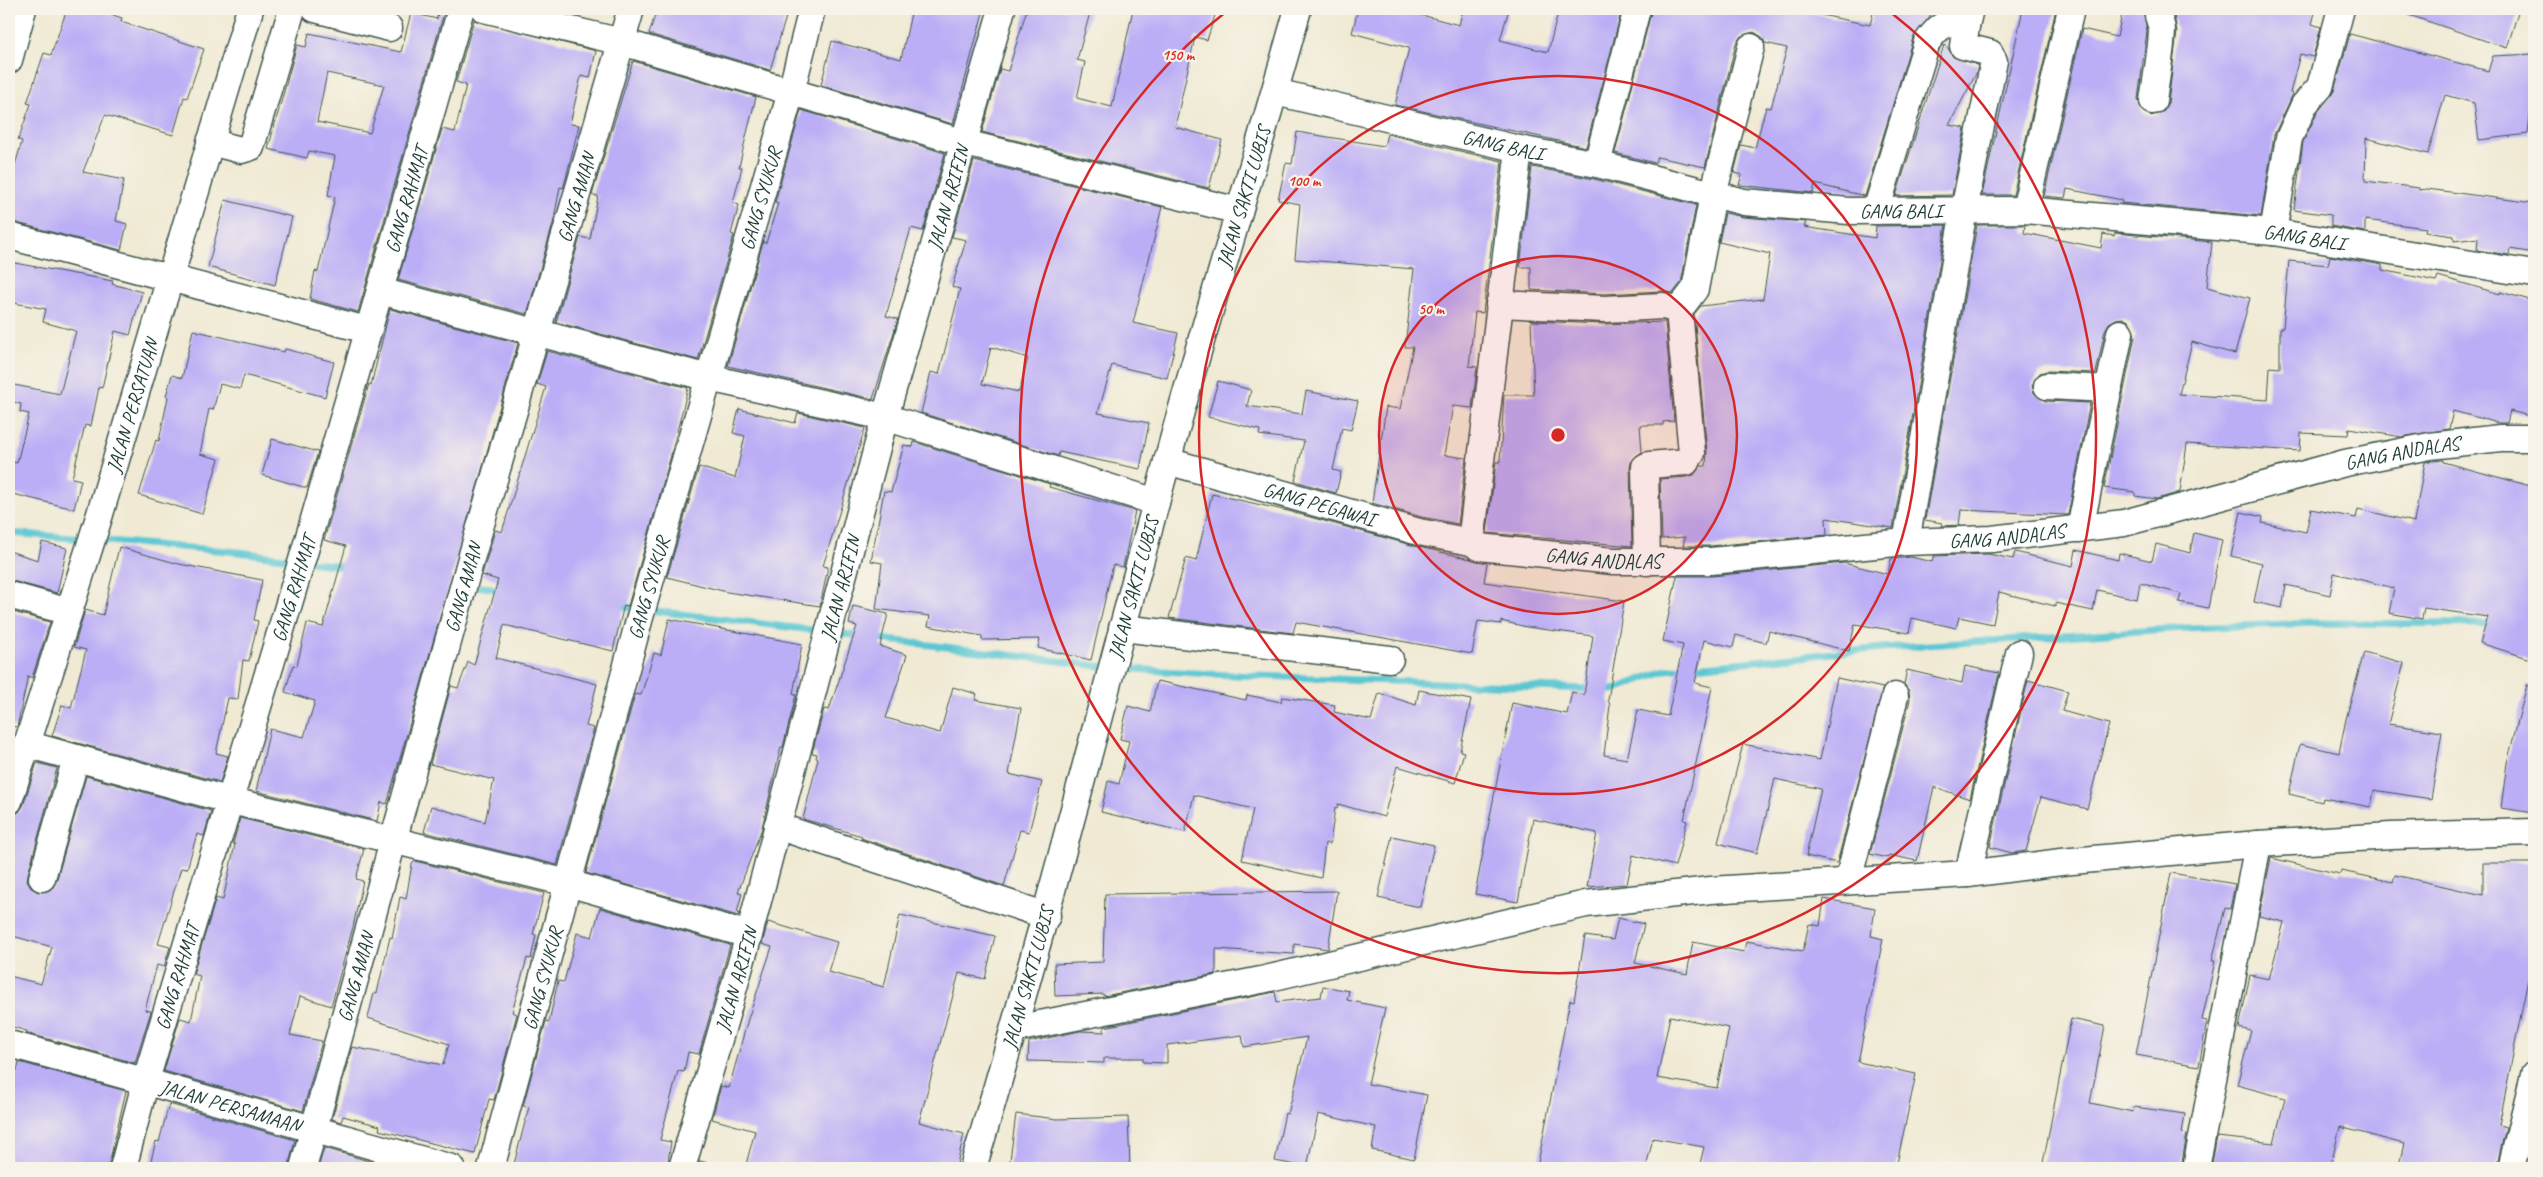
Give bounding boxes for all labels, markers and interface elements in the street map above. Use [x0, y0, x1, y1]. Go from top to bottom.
text: 150 m [1162, 46, 1196, 65]
street label: JALAN SAKTI LUBIS [1210, 120, 1277, 272]
street label: GANG BALI [1460, 124, 1549, 167]
street label: GANG RAHMAT [379, 140, 434, 256]
street label: JALAN ARIFIN [921, 140, 975, 254]
street label: GANG SYUKUR [734, 143, 787, 253]
street label: GANG AMAN [551, 148, 602, 245]
text: 100 m [1288, 172, 1322, 191]
street label: GANG BALI [1860, 198, 1946, 223]
street label: GANG BALI [2263, 219, 2351, 257]
text: 50 m [1418, 300, 1445, 319]
street label: JALAN PERSATUAN [100, 334, 164, 476]
centre of rings [1549, 426, 1567, 444]
street label: GANG ANDALAS [2343, 430, 2465, 475]
street label: GANG PEGAWAI [1260, 476, 1382, 533]
street label: JALAN SAKTI LUBIS [1102, 511, 1165, 663]
street label: GANG ANDALAS [1949, 517, 2070, 553]
street label: GANG RAHMAT [266, 529, 322, 645]
street label: JALAN ARIFIN [814, 530, 866, 644]
street label: GANG SYUKUR [622, 532, 676, 642]
street label: GANG AMAN [439, 538, 488, 635]
street label: GANG ANDALAS [1544, 542, 1665, 574]
street label: JALAN SAKTI LUBIS [996, 901, 1060, 1053]
street label: GANG RAHMAT [149, 917, 206, 1033]
street label: JALAN ARIFIN [709, 922, 764, 1036]
street label: GANG SYUKUR [516, 923, 569, 1033]
street label: GANG AMAN [331, 927, 380, 1024]
street label: JALAN PERSAMAAN [157, 1073, 306, 1138]

